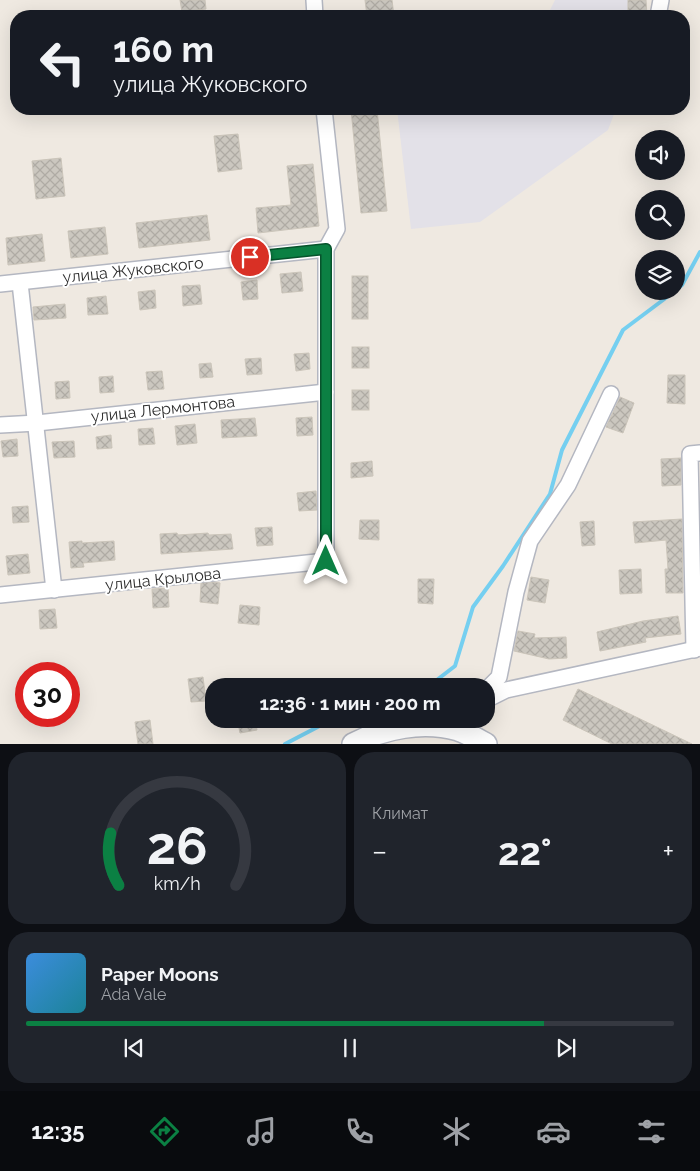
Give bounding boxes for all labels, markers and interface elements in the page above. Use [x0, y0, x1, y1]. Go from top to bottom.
text: 160 m [113, 29, 214, 70]
icon: left [30, 30, 95, 95]
text: улица Жуковского [113, 71, 307, 97]
map controls [635, 130, 685, 300]
button: sound [635, 130, 685, 180]
button: search [635, 190, 685, 240]
pin [229, 236, 271, 278]
icon: arrive [236, 243, 264, 271]
button: layers [635, 250, 685, 300]
street label: улица Жуковского [62, 253, 204, 287]
street label: улица Лермонтова [90, 392, 236, 426]
position arrow [299, 534, 351, 586]
street label: улица Крылова [104, 563, 222, 595]
speed limit sign: 30 [15, 662, 80, 727]
text: 12:36 · 1 мин · 200 m [260, 692, 440, 714]
text: Климат [372, 804, 428, 823]
text: 26 [147, 815, 207, 876]
text: 22° [498, 829, 551, 874]
text: − [372, 835, 387, 868]
text: + [662, 835, 674, 868]
text: km/h [153, 873, 201, 894]
text: Paper Moons [101, 963, 219, 985]
text: Ada Vale [101, 985, 166, 1004]
icon: previous [120, 1034, 148, 1062]
icon: pause [336, 1034, 364, 1062]
icon: next [552, 1034, 580, 1062]
icon: directions [147, 1114, 182, 1149]
icon: music [244, 1114, 279, 1149]
icon: phone [342, 1114, 377, 1149]
icon: climate [439, 1114, 474, 1149]
icon: car [536, 1114, 571, 1149]
icon: filters [634, 1114, 669, 1149]
text: 12:35 [31, 1118, 84, 1144]

